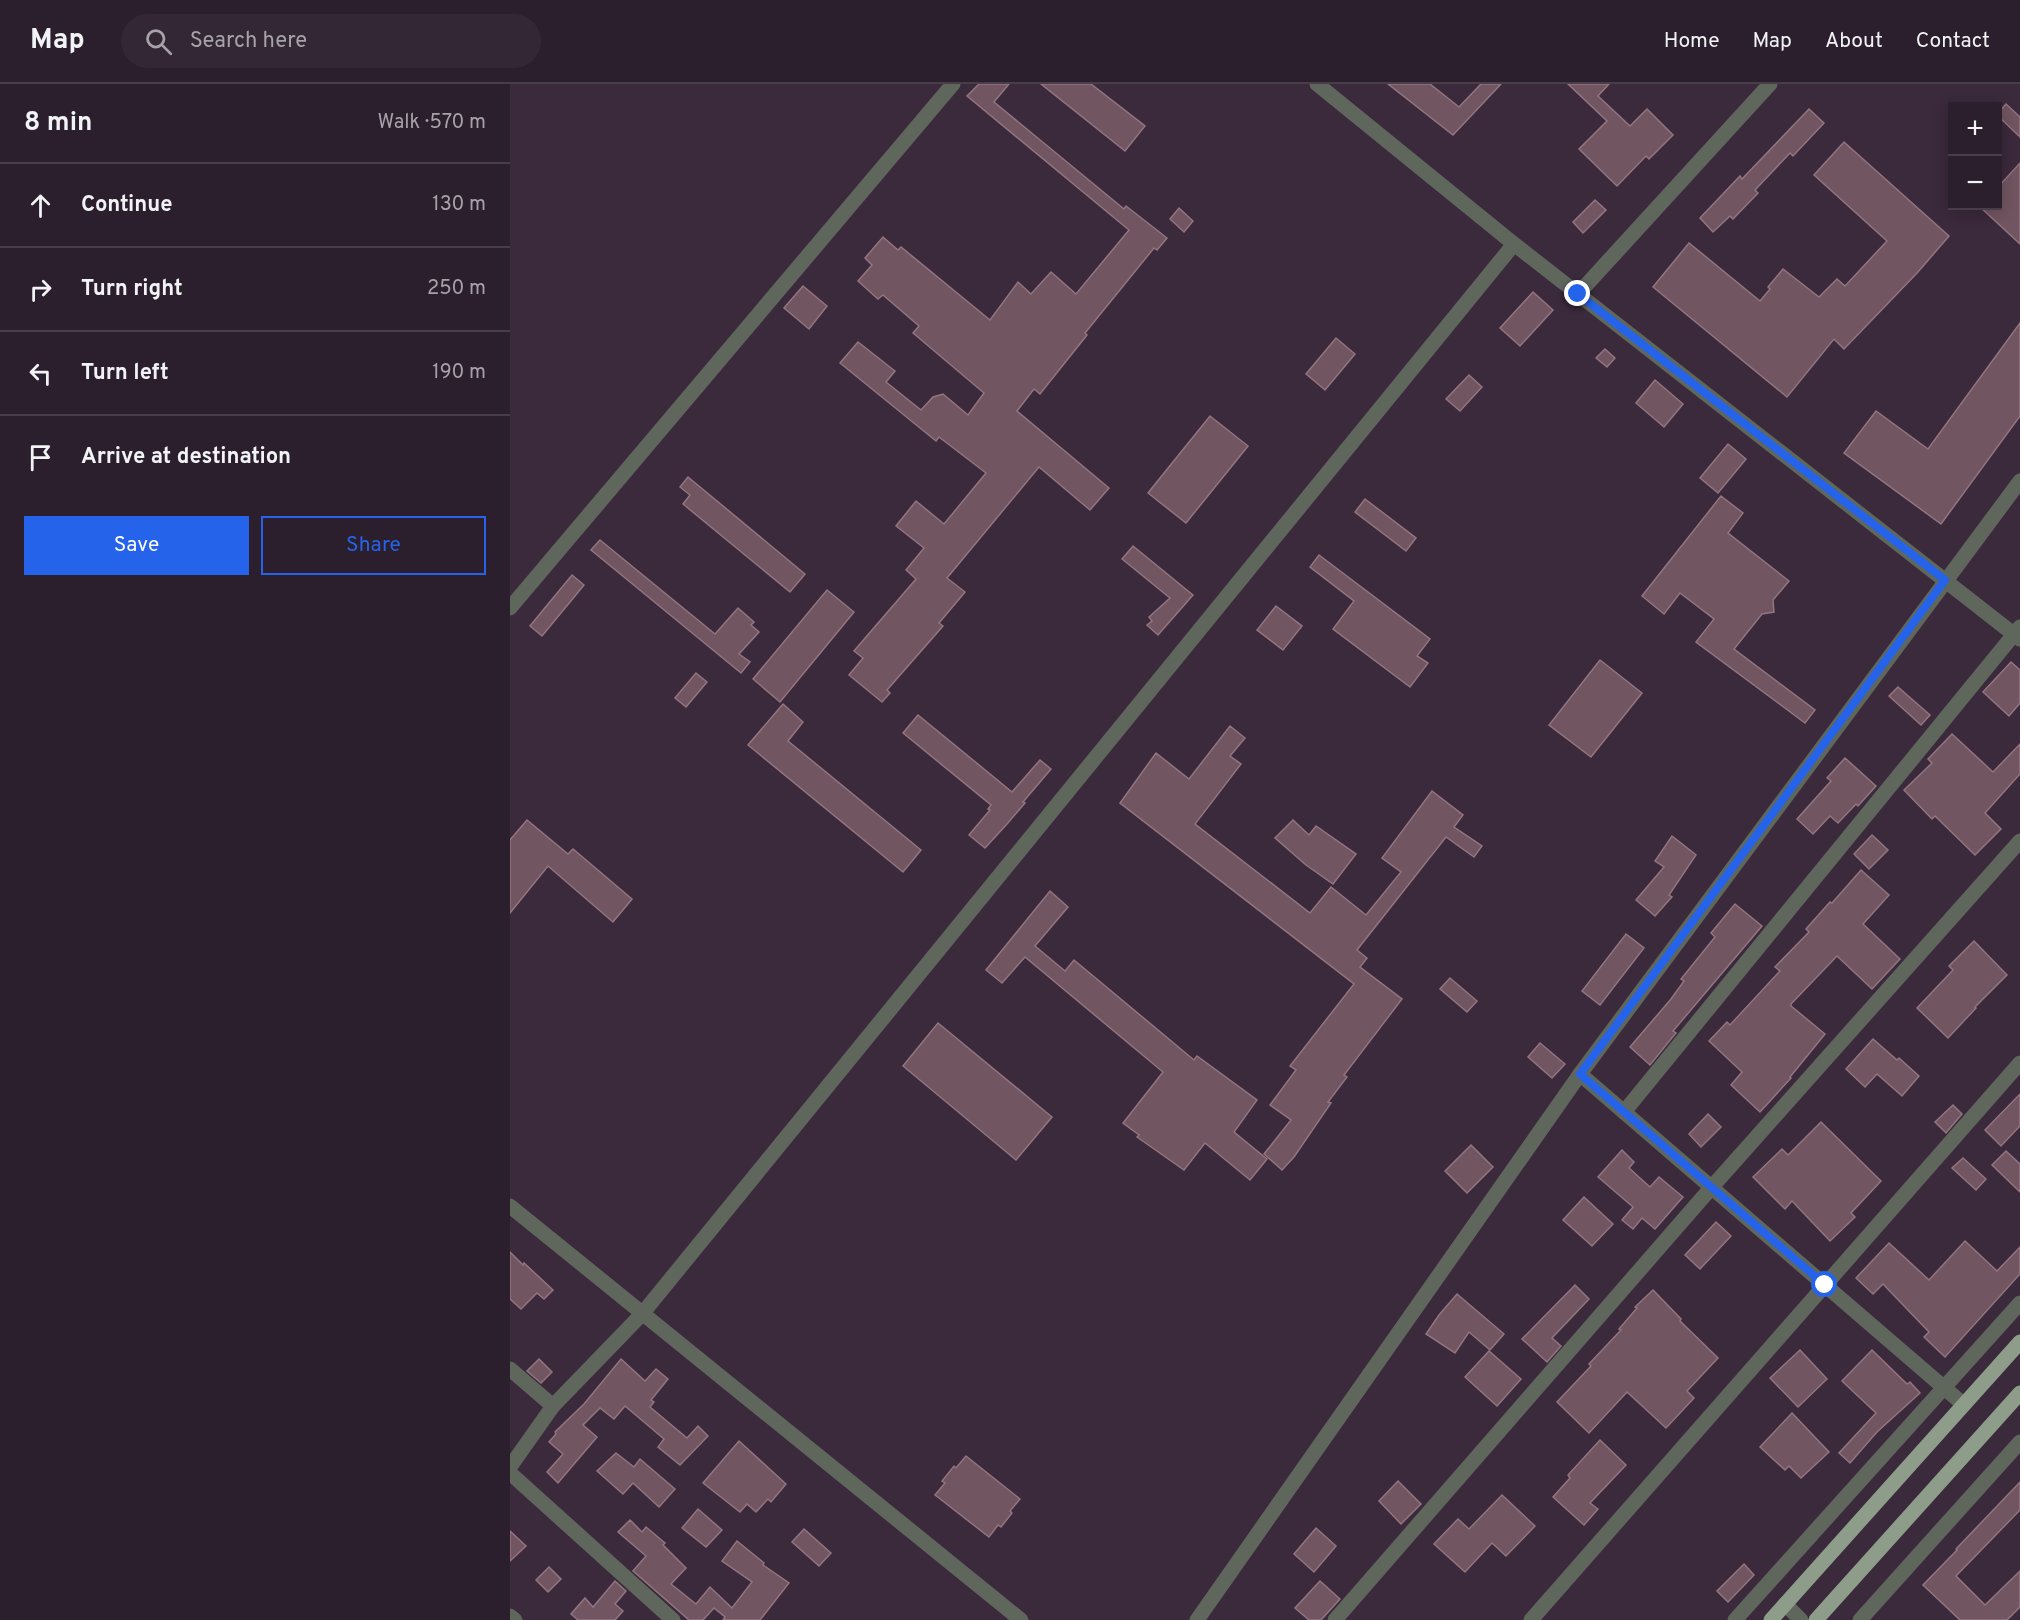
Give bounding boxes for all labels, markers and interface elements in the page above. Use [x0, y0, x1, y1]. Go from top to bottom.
search box [121, 14, 541, 68]
text: Map [30, 23, 85, 59]
icon: search [142, 25, 175, 58]
text: Search here [190, 28, 307, 55]
text: Home [1664, 28, 1720, 55]
text: Map [1753, 28, 1792, 55]
text: About [1825, 28, 1883, 55]
text: Contact [1916, 28, 1990, 55]
map controls [1948, 102, 2002, 210]
button: + [1948, 102, 2002, 156]
text: 8 min [24, 107, 92, 140]
text: Walk · 570 m [377, 110, 486, 136]
button: − [1948, 156, 2002, 210]
icon: ahead [24, 189, 57, 222]
text: Continue [81, 192, 172, 219]
text: 130 m [432, 192, 486, 218]
icon: right [24, 273, 57, 306]
text: Turn right [81, 276, 183, 303]
text: 250 m [427, 276, 486, 302]
route end [1564, 280, 1590, 306]
icon: left [24, 357, 57, 390]
text: Turn left [81, 360, 169, 387]
text: 190 m [432, 360, 486, 386]
icon: arrive [24, 441, 57, 474]
text: Arrive at destination [81, 444, 291, 471]
button: Save [24, 516, 249, 575]
button: Share [261, 516, 486, 575]
route start [1811, 1271, 1837, 1297]

